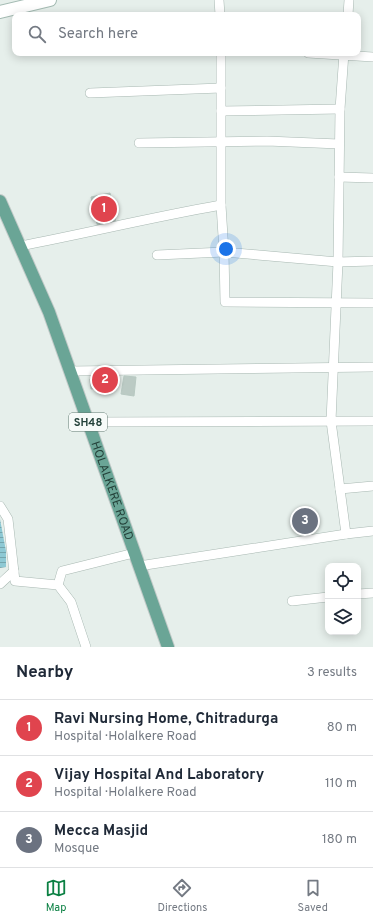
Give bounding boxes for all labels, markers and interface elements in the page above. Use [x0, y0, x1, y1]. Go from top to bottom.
search box [12, 12, 361, 56]
icon: search [26, 23, 48, 45]
text: Search here [58, 25, 138, 44]
pin: 1 [91, 194, 117, 224]
your location [216, 239, 236, 259]
pin: 2 [92, 365, 118, 395]
road number: SH48 [69, 413, 107, 431]
street label: HOLALKERE ROAD [87, 439, 136, 543]
pin: 3 [292, 506, 318, 536]
map controls [325, 563, 361, 635]
button: locate [325, 563, 361, 599]
button: layers [325, 599, 361, 635]
text: Nearby [16, 662, 73, 684]
text: 3 results [307, 665, 357, 681]
text: Ravi Nursing Home, Chitradurga [54, 710, 278, 729]
text: 1 [26, 720, 32, 736]
text: 80 m [327, 720, 357, 736]
text: Hospital · Holalkere Road [54, 729, 197, 745]
text: Vijay Hospital And Laboratory [54, 766, 264, 785]
text: 2 [25, 776, 33, 792]
text: 110 m [325, 776, 357, 792]
text: Hospital · Holalkere Road [54, 785, 197, 801]
text: Mecca Masjid [54, 822, 148, 841]
text: 3 [25, 832, 33, 848]
text: 180 m [322, 832, 357, 848]
text: Mosque [54, 841, 99, 857]
tab: Map [45, 877, 67, 915]
tab: Directions [157, 877, 207, 915]
tab: Saved [298, 877, 328, 915]

